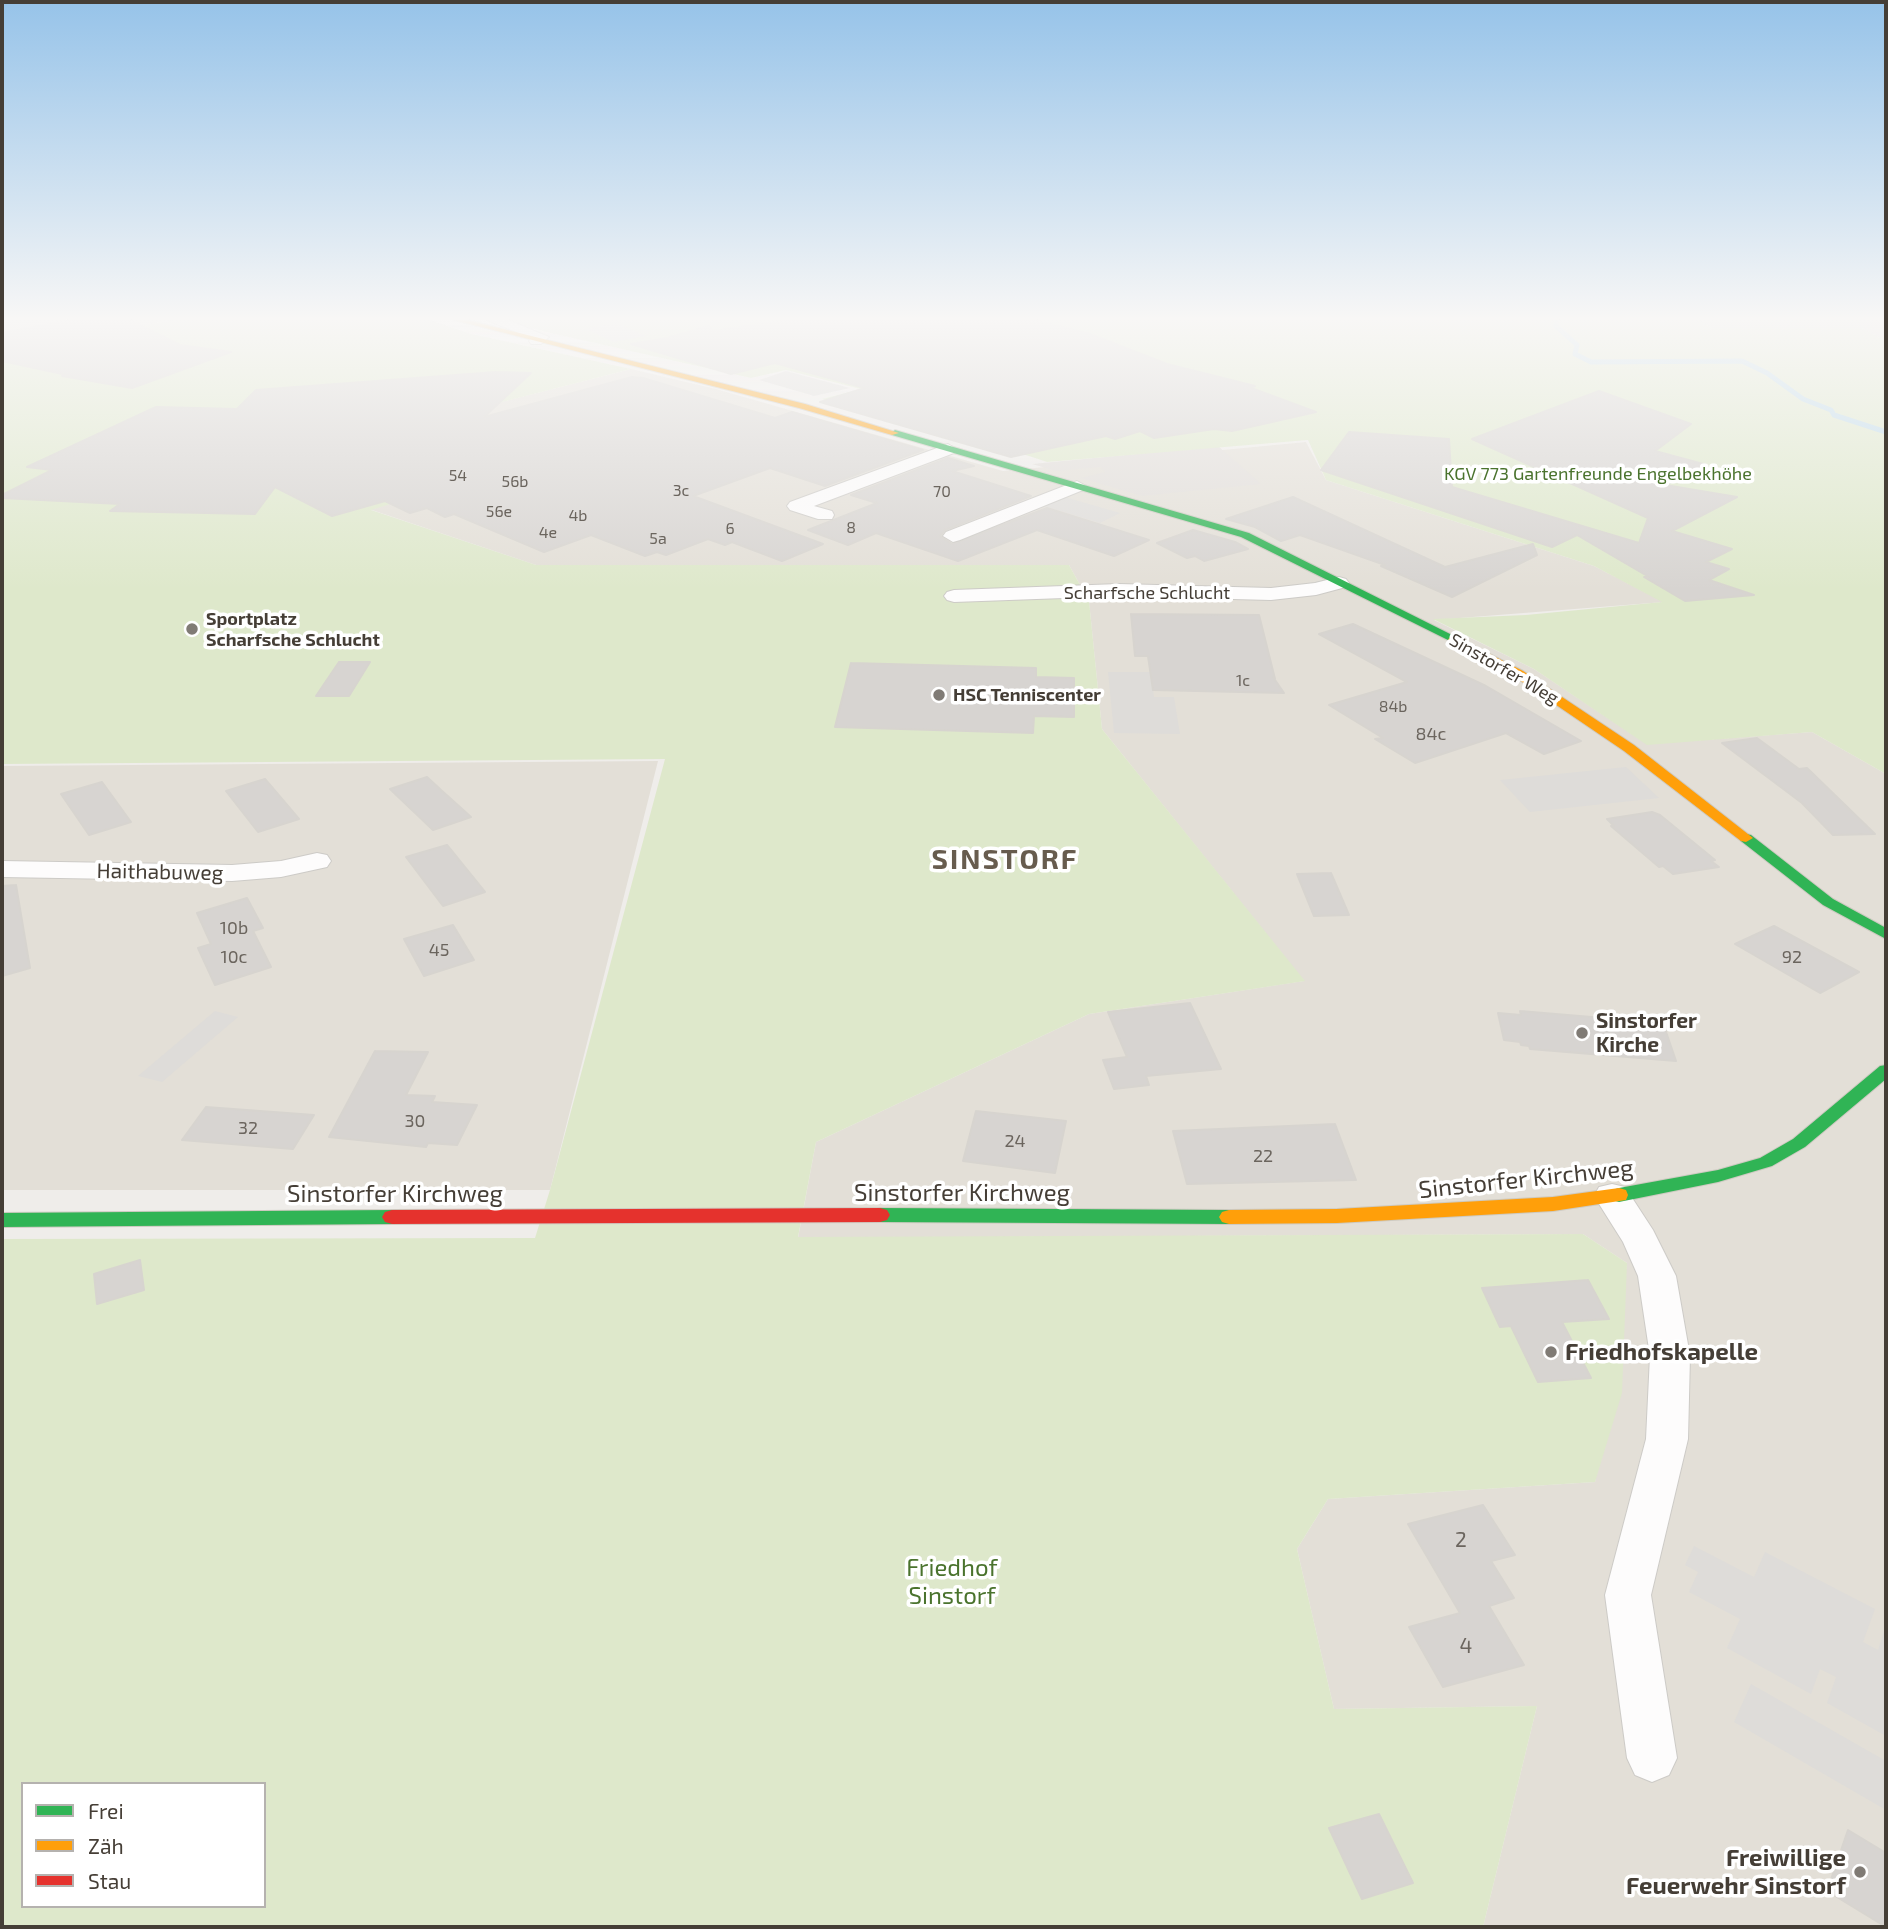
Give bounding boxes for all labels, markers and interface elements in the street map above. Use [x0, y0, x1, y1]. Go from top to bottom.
park label: KGV 773 Gartenfreunde Engelbekhöhe [1444, 463, 1752, 485]
house number: 54 [449, 466, 467, 486]
house number: 56b [502, 472, 528, 492]
house number: 3c [673, 481, 689, 501]
house number: 70 [933, 482, 951, 502]
house number: 56e [486, 502, 512, 522]
house number: 4b [569, 506, 587, 526]
house number: 8 [846, 518, 856, 538]
house number: 6 [725, 519, 735, 539]
house number: 4e [539, 523, 557, 543]
house number: 5a [649, 529, 667, 549]
street label: Scharfsche Schlucht [1064, 582, 1230, 604]
place label: Sportplatz Scharfsche Schlucht [206, 608, 380, 650]
marker: Sportplatz Scharfsche Schlucht [184, 621, 200, 637]
street label: Sinstorfer Weg [1446, 629, 1562, 709]
house number: 1c [1236, 671, 1250, 691]
place label: HSC Tenniscenter [953, 684, 1101, 706]
marker: HSC Tenniscenter [931, 687, 947, 703]
house number: 84b [1379, 697, 1407, 717]
house number: 84c [1416, 723, 1446, 745]
district label: SINSTORF [933, 843, 1077, 877]
street label: Haithabuweg [96, 858, 224, 886]
house number: 10b [220, 917, 248, 939]
house number: 45 [429, 939, 449, 961]
house number: 10c [221, 946, 247, 968]
house number: 92 [1782, 946, 1802, 968]
place label: Sinstorfer Kirche [1596, 1008, 1697, 1058]
marker: Sinstorfer Kirche [1574, 1025, 1590, 1041]
house number: 30 [405, 1110, 425, 1132]
house number: 32 [238, 1117, 258, 1139]
house number: 24 [1004, 1130, 1026, 1152]
house number: 22 [1253, 1145, 1273, 1167]
street label: Sinstorfer Kirchweg [1417, 1153, 1635, 1205]
street label: Sinstorfer Kirchweg [854, 1179, 1070, 1207]
street label: Sinstorfer Kirchweg [287, 1180, 503, 1208]
place label: Friedhofskapelle [1565, 1338, 1758, 1366]
marker: Friedhofskapelle [1543, 1344, 1559, 1360]
house number: 2 [1455, 1527, 1467, 1553]
park label: Friedhof Sinstorf [906, 1554, 998, 1610]
house number: 4 [1460, 1633, 1472, 1659]
legend [21, 1782, 266, 1908]
text: Frei [88, 1798, 124, 1823]
text: Zäh [88, 1833, 124, 1858]
place label: Freiwillige Feuerwehr Sinstorf [1626, 1844, 1846, 1900]
marker: Freiwillige Feuerwehr Sinstorf [1852, 1864, 1868, 1880]
text: Stau [88, 1868, 131, 1893]

